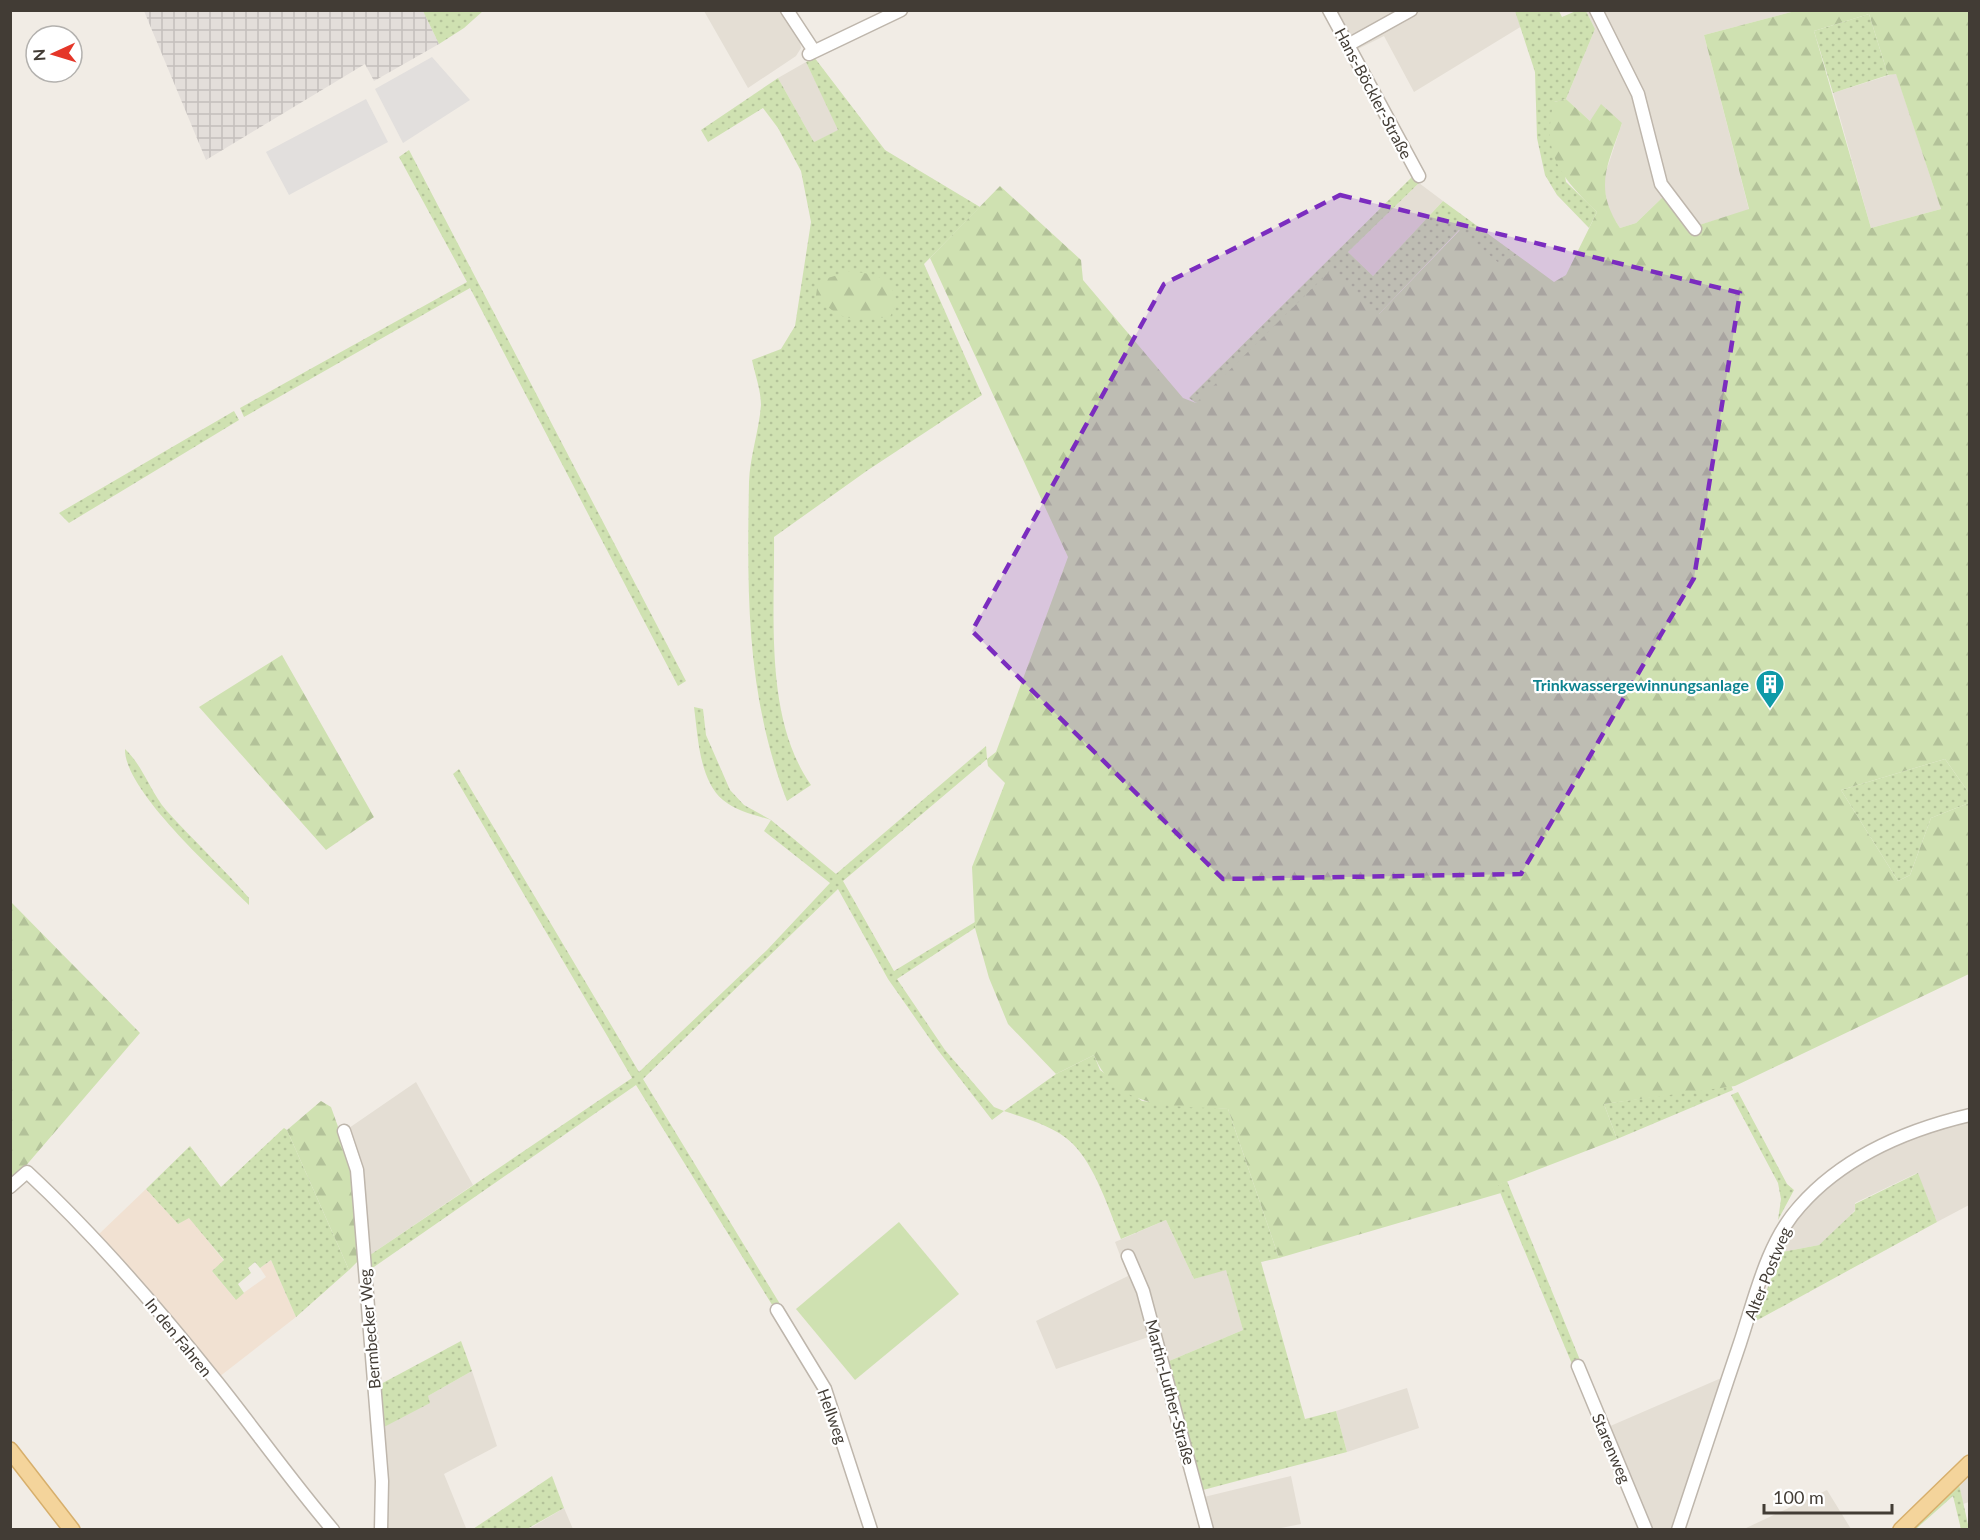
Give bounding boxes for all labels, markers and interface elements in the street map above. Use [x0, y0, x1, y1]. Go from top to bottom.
north arrow [24, 24, 84, 84]
street label: Hans-Böckler-Straße [1331, 24, 1417, 162]
text: N [29, 48, 48, 62]
building icon: Trinkwassergewinnungsanlage [1754, 668, 1786, 710]
place label: Trinkwassergewinnungsanlage [1533, 675, 1749, 694]
street label: Alter Postweg [1740, 1224, 1794, 1322]
street label: Bermbecker Weg [354, 1268, 384, 1390]
street label: In den Fahren [142, 1294, 216, 1380]
street label: Martin-Luther-Straße [1142, 1317, 1200, 1467]
street label: Hellweg [814, 1386, 852, 1446]
street label: Starenweg [1589, 1410, 1635, 1486]
scale bar [1764, 1477, 1892, 1515]
text: 100 m [1773, 1486, 1824, 1508]

